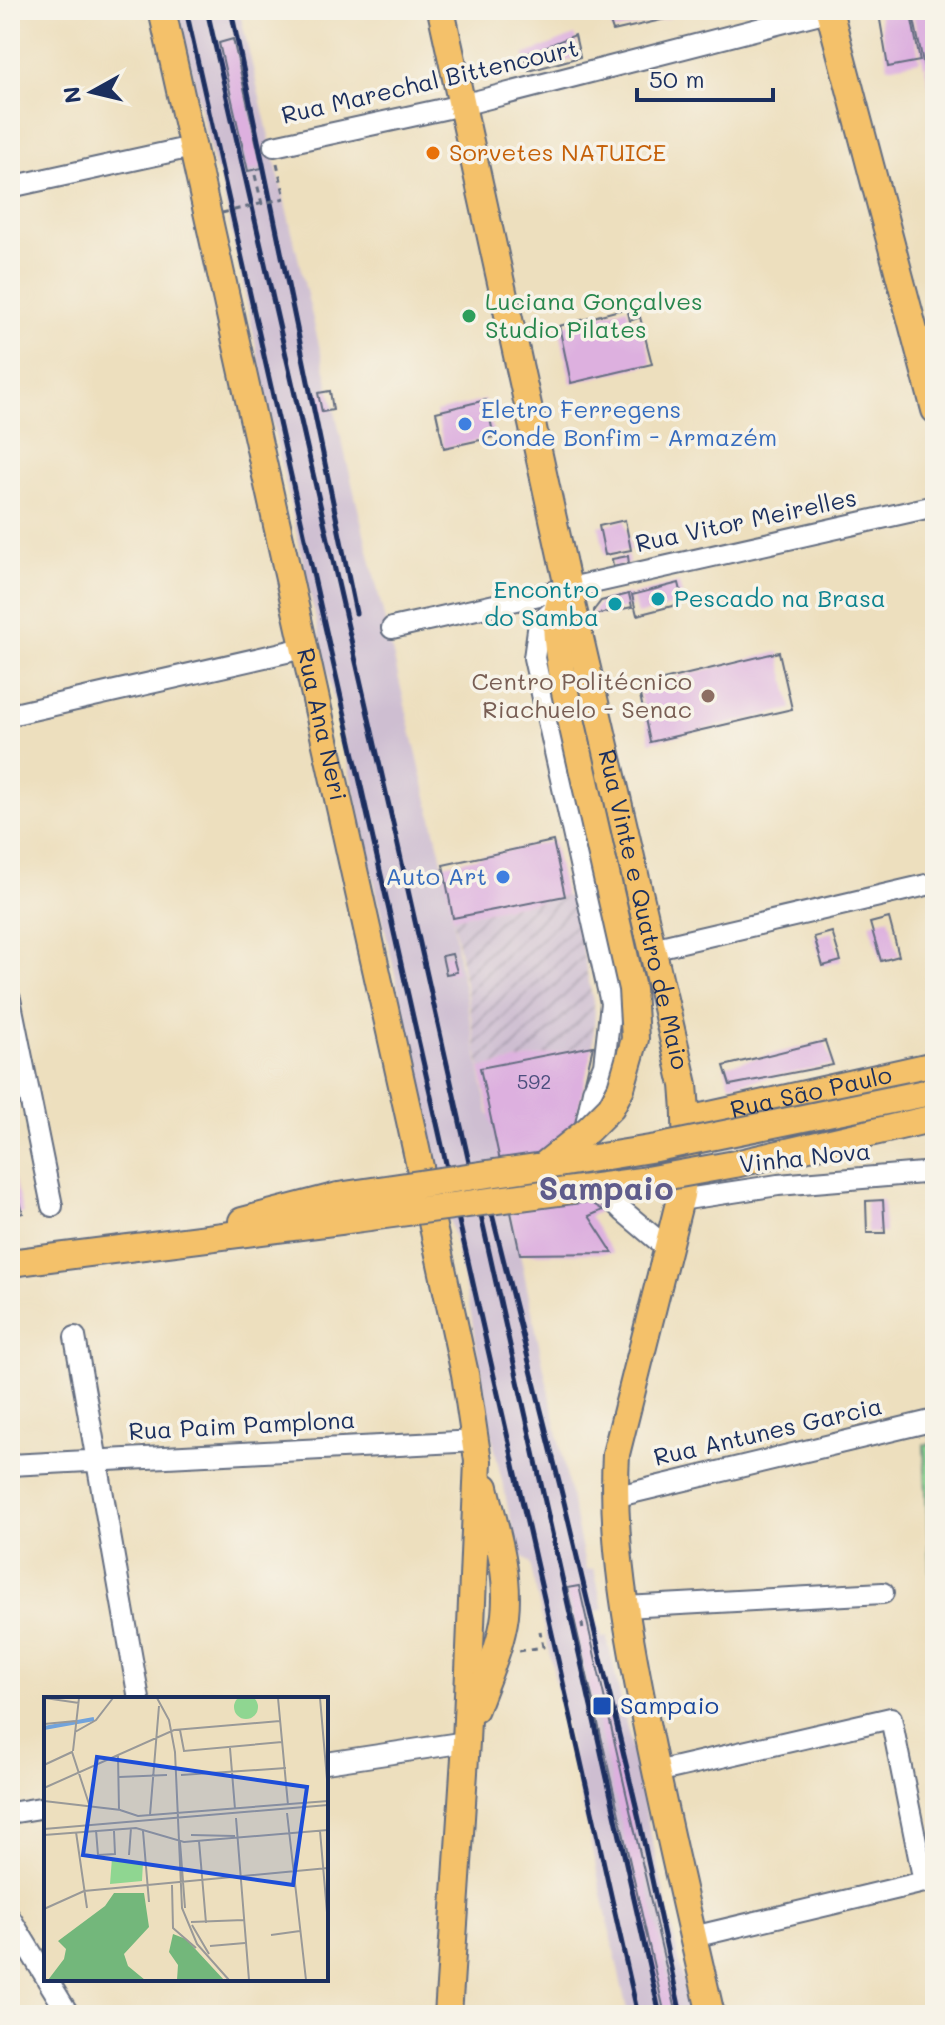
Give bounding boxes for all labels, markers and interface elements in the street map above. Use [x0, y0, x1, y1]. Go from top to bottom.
street label: Rua Marechal Bittencourt [278, 31, 581, 130]
north arrow [52, 52, 132, 132]
scale bar [637, 52, 773, 102]
text: 50 m [649, 63, 705, 94]
text: N [56, 85, 87, 105]
place label: Sorvetes NATUICE [449, 136, 666, 167]
marker: Sorvetes NATUICE [424, 144, 442, 162]
place label: Luciana Gonçalves Studio Pilates [485, 285, 703, 344]
marker: Luciana Gonçalves Studio Pilates [460, 307, 478, 325]
place label: Eletro Ferregens Conde Bonfim - Armazém [481, 393, 777, 452]
marker: Eletro Ferregens Conde Bonfim - Armazém [456, 415, 474, 433]
street label: Rua Vitor Meirelles [632, 481, 859, 558]
place label: Encontro do Samba [484, 573, 599, 632]
place label: Pescado na Brasa [674, 582, 886, 613]
marker: Pescado na Brasa [649, 590, 667, 608]
marker: Encontro do Samba [606, 595, 624, 613]
street label: Rua Ana Neri [291, 645, 355, 803]
place label: Centro Politécnico Riachuelo - Senac [471, 665, 692, 724]
marker: Centro Politécnico Riachuelo - Senac [699, 687, 717, 705]
street label: Rua Vinte e Quatro de Maio [592, 746, 697, 1072]
place label: Auto Art [386, 860, 487, 891]
marker: Auto Art [494, 868, 512, 886]
street label: Rua São Paulo [727, 1058, 894, 1124]
house number: 592 [517, 1068, 551, 1094]
street label: Vinha Nova [738, 1134, 872, 1179]
district label: Sampaio [538, 1166, 674, 1208]
street label: Rua Antunes Garcia [650, 1389, 885, 1472]
street label: Rua Paim Pamplona [128, 1403, 356, 1446]
place label: Sampaio [620, 1689, 719, 1720]
marker: Sampaio [591, 1695, 613, 1717]
inset map [44, 1697, 328, 1981]

